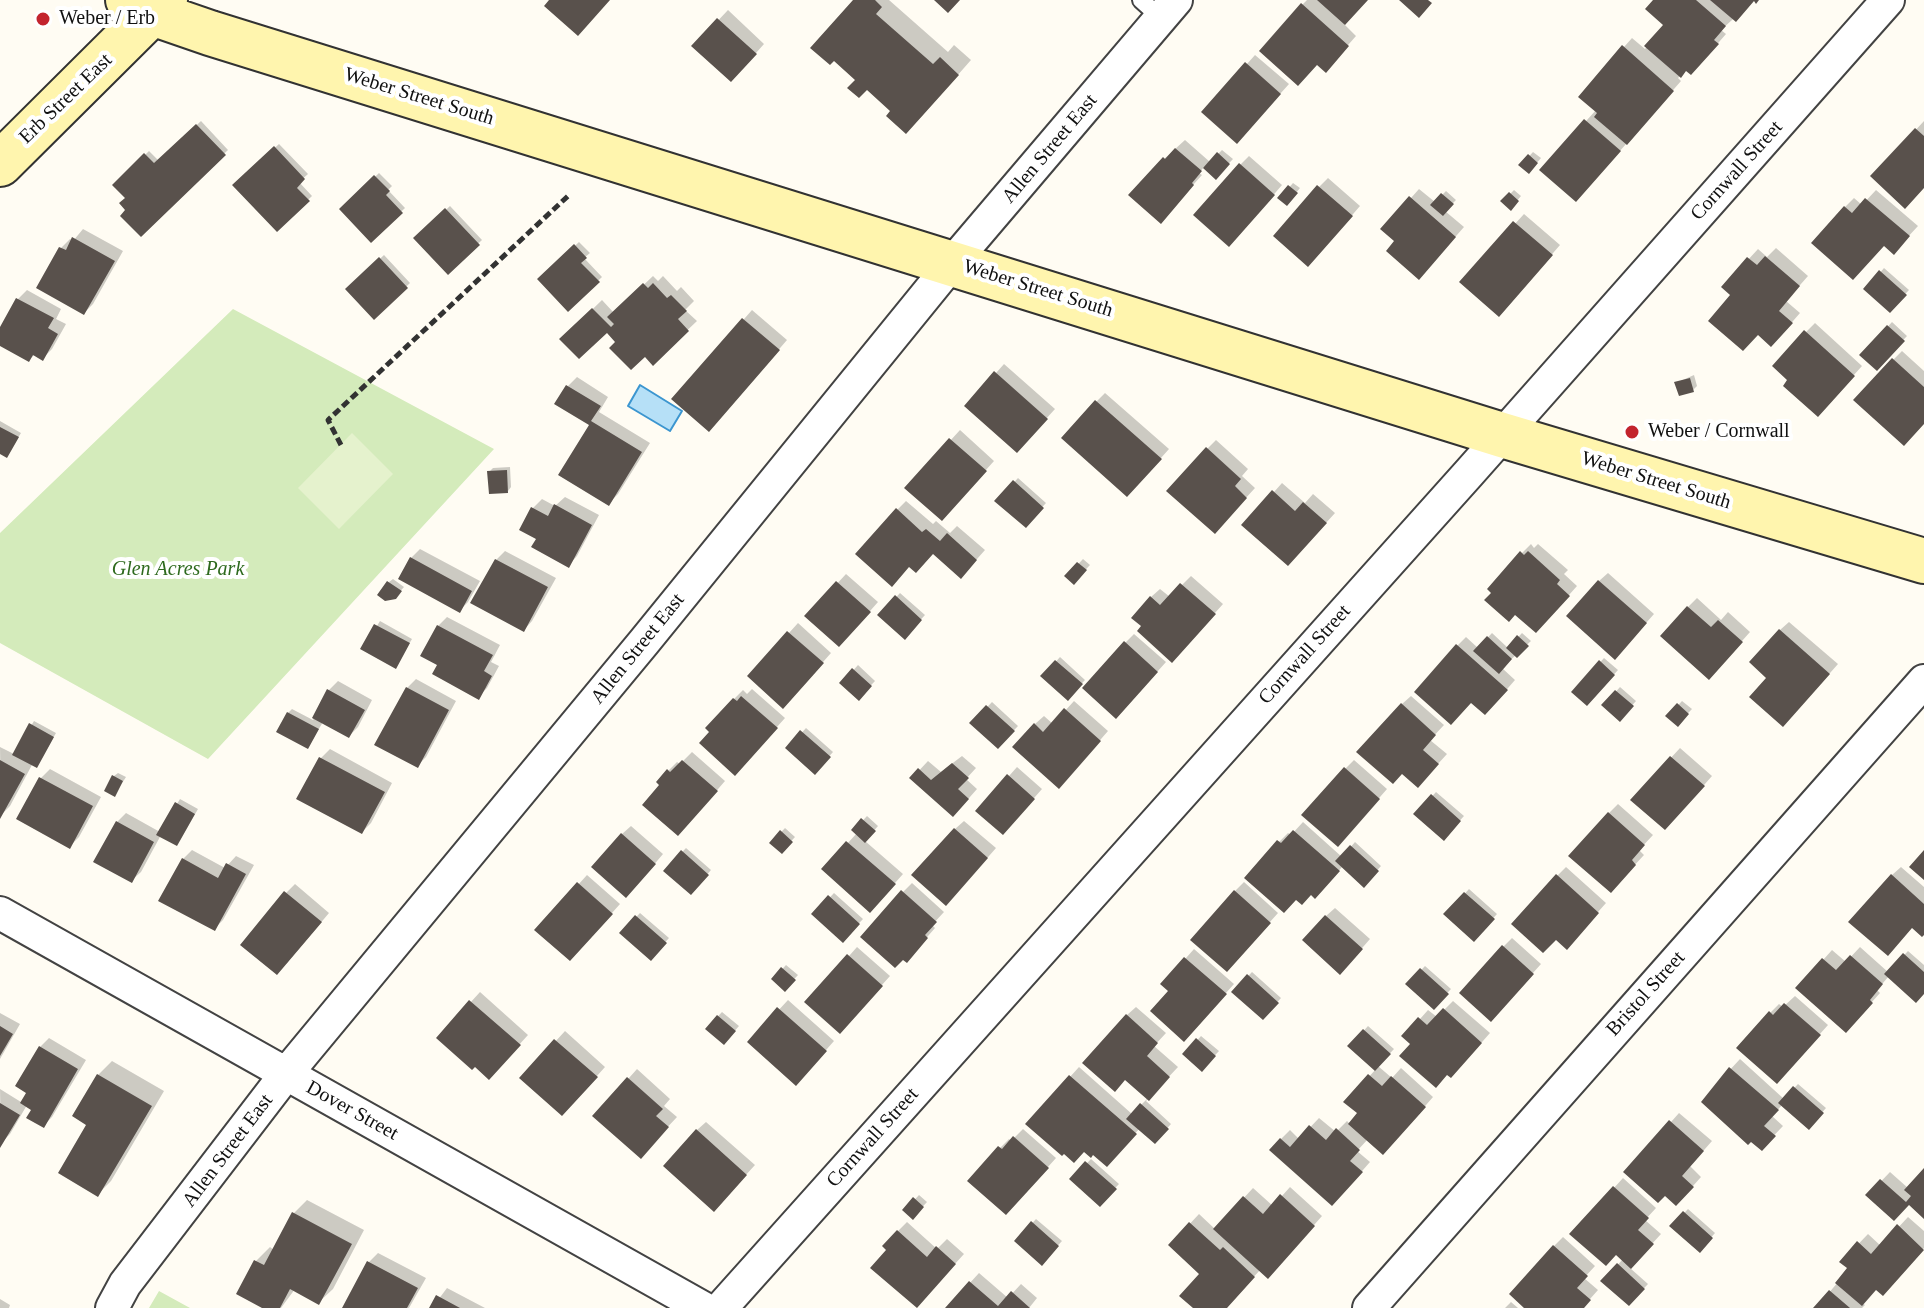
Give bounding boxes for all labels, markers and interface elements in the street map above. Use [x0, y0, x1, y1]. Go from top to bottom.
place label: Weber / Erb [59, 7, 155, 31]
marker: Weber / Erb [34, 10, 52, 28]
street label: Erb Street East [15, 49, 117, 149]
street label: Weber Street South [341, 63, 497, 131]
street label: Allen Street East [997, 89, 1103, 209]
street label: Cornwall Street [1686, 116, 1788, 226]
street label: Weber Street South [960, 255, 1116, 323]
place label: Weber / Cornwall [1648, 420, 1790, 444]
marker: Weber / Cornwall [1623, 423, 1641, 441]
street label: Weber Street South [1578, 447, 1734, 515]
park label: Glen Acres Park [112, 558, 244, 582]
street label: Allen Street East [586, 589, 690, 709]
street label: Cornwall Street [1254, 600, 1356, 710]
street label: Bristol Street [1602, 947, 1690, 1041]
street label: Dover Street [302, 1076, 402, 1146]
street label: Cornwall Street [822, 1083, 924, 1193]
street label: Allen Street East [178, 1090, 278, 1212]

